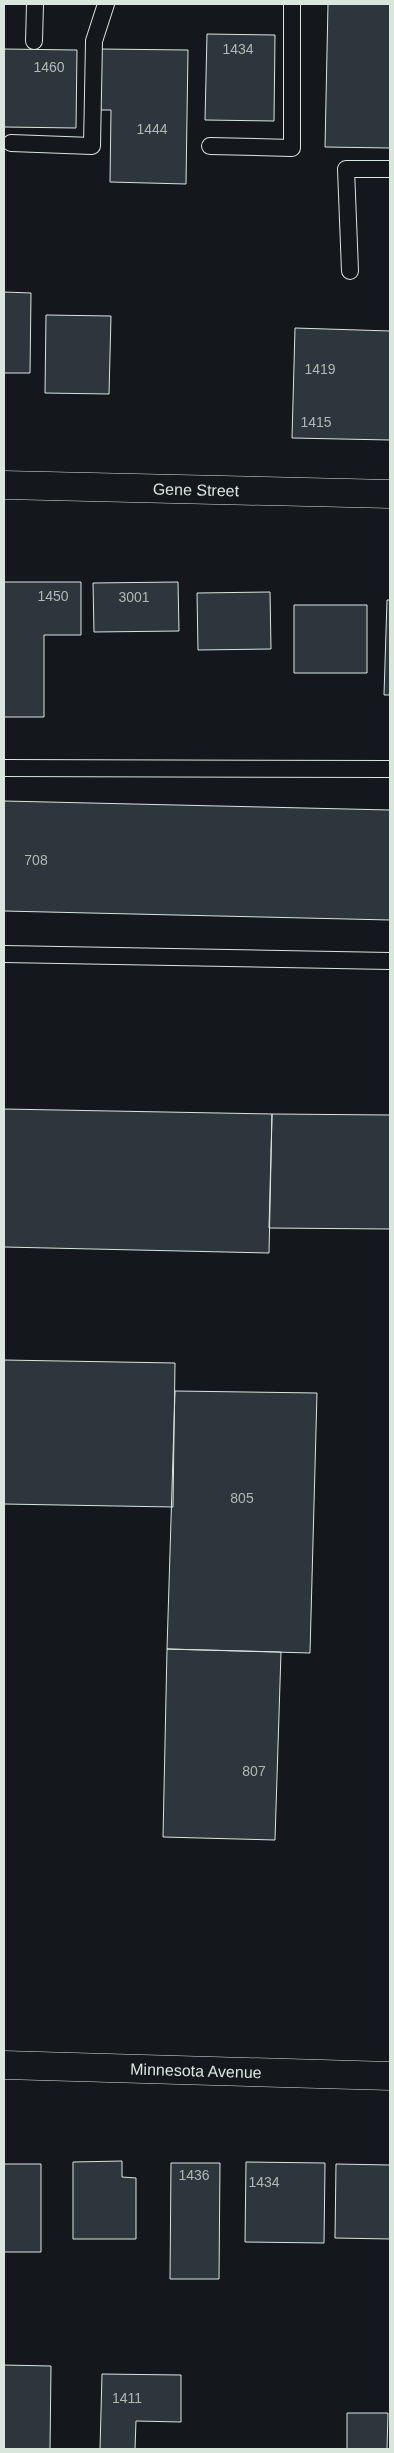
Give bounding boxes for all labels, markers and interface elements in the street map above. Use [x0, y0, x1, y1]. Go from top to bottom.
house number: 1434 [222, 41, 254, 57]
house number: 1460 [33, 59, 65, 75]
house number: 1444 [136, 121, 168, 137]
house number: 1419 [304, 361, 336, 377]
house number: 1415 [300, 414, 332, 430]
street label: Gene Street [153, 480, 240, 499]
house number: 1450 [37, 588, 69, 604]
house number: 3001 [118, 589, 150, 605]
house number: 708 [24, 852, 48, 868]
house number: 805 [230, 1490, 254, 1506]
house number: 807 [242, 1763, 266, 1779]
street label: Minnesota Avenue [130, 2061, 262, 2081]
house number: 1436 [178, 2167, 210, 2183]
house number: 1434 [248, 2174, 280, 2190]
house number: 1411 [112, 2390, 142, 2406]

